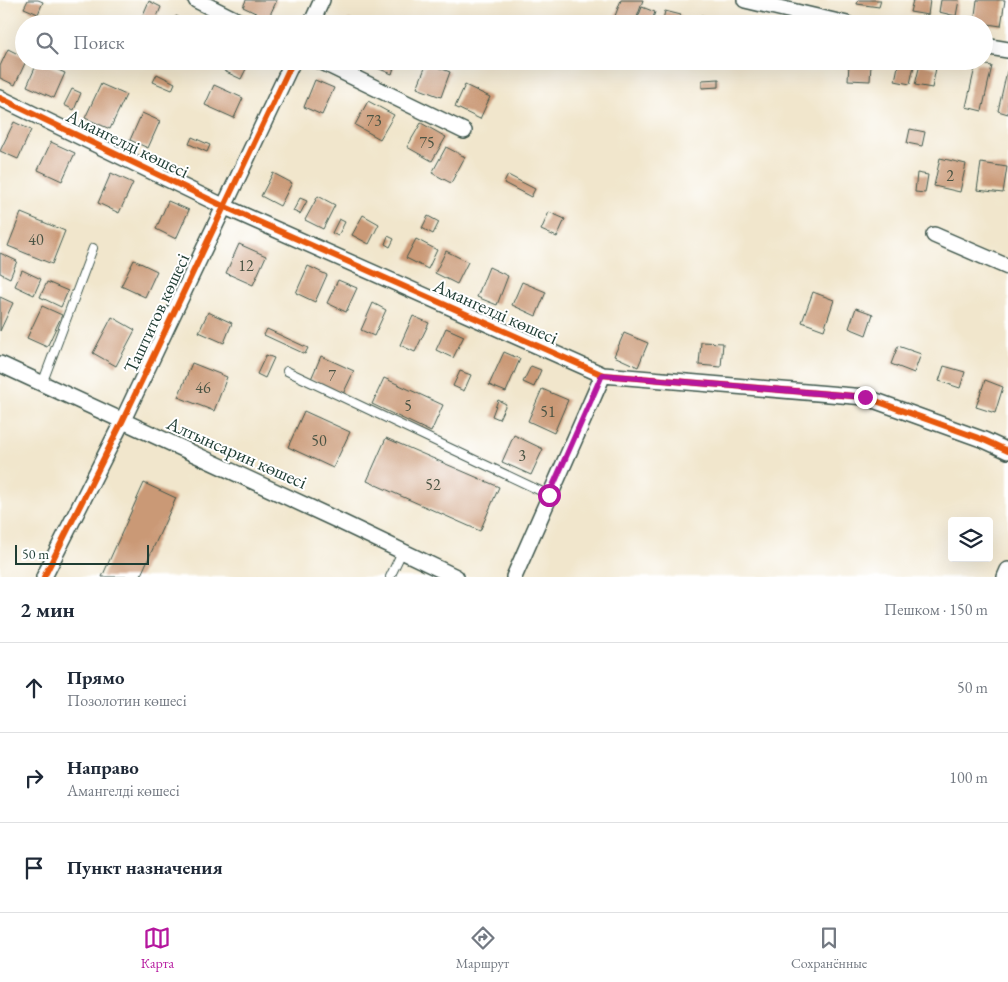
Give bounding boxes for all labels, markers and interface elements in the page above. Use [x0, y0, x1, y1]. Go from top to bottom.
search box [15, 15, 993, 70]
icon: search [33, 29, 61, 57]
text: Поиск [73, 30, 125, 55]
street label: Амангелді көшесі [61, 102, 194, 184]
house number: 73 [366, 110, 382, 131]
house number: 75 [419, 132, 435, 153]
house number: 2 [946, 165, 954, 186]
house number: 40 [28, 229, 44, 250]
street label: Таштитов көшесі [118, 249, 195, 377]
house number: 12 [238, 255, 254, 276]
street label: Амангелді көшесі [429, 272, 562, 350]
house number: 7 [328, 365, 336, 386]
house number: 46 [195, 377, 211, 398]
route end [854, 386, 877, 409]
house number: 5 [404, 395, 412, 416]
house number: 51 [540, 401, 556, 422]
street label: Алтынсарин көшесі [162, 410, 311, 495]
house number: 50 [311, 430, 327, 451]
house number: 3 [518, 445, 526, 466]
house number: 52 [425, 474, 441, 495]
route start [538, 484, 561, 507]
map controls [948, 517, 993, 562]
button: layers [948, 517, 993, 562]
scale bar [15, 542, 149, 565]
text: 50 m [22, 545, 49, 563]
text: 2 мин [20, 596, 75, 623]
text: Пешком · 150 m [884, 599, 988, 620]
text: Прямо [67, 665, 125, 690]
icon: ahead [20, 674, 48, 702]
text: 50 m [957, 677, 988, 698]
text: Позолотин көшесі [67, 690, 187, 711]
text: Направо [67, 755, 139, 780]
icon: right [20, 764, 48, 792]
text: 100 m [949, 767, 988, 788]
text: Амангелді көшесі [67, 780, 180, 801]
icon: arrive [20, 854, 48, 882]
text: Пункт назначения [67, 855, 223, 880]
tab: Карта [141, 924, 174, 972]
tab: Маршрут [456, 924, 509, 972]
tab: Сохранённые [791, 924, 867, 972]

